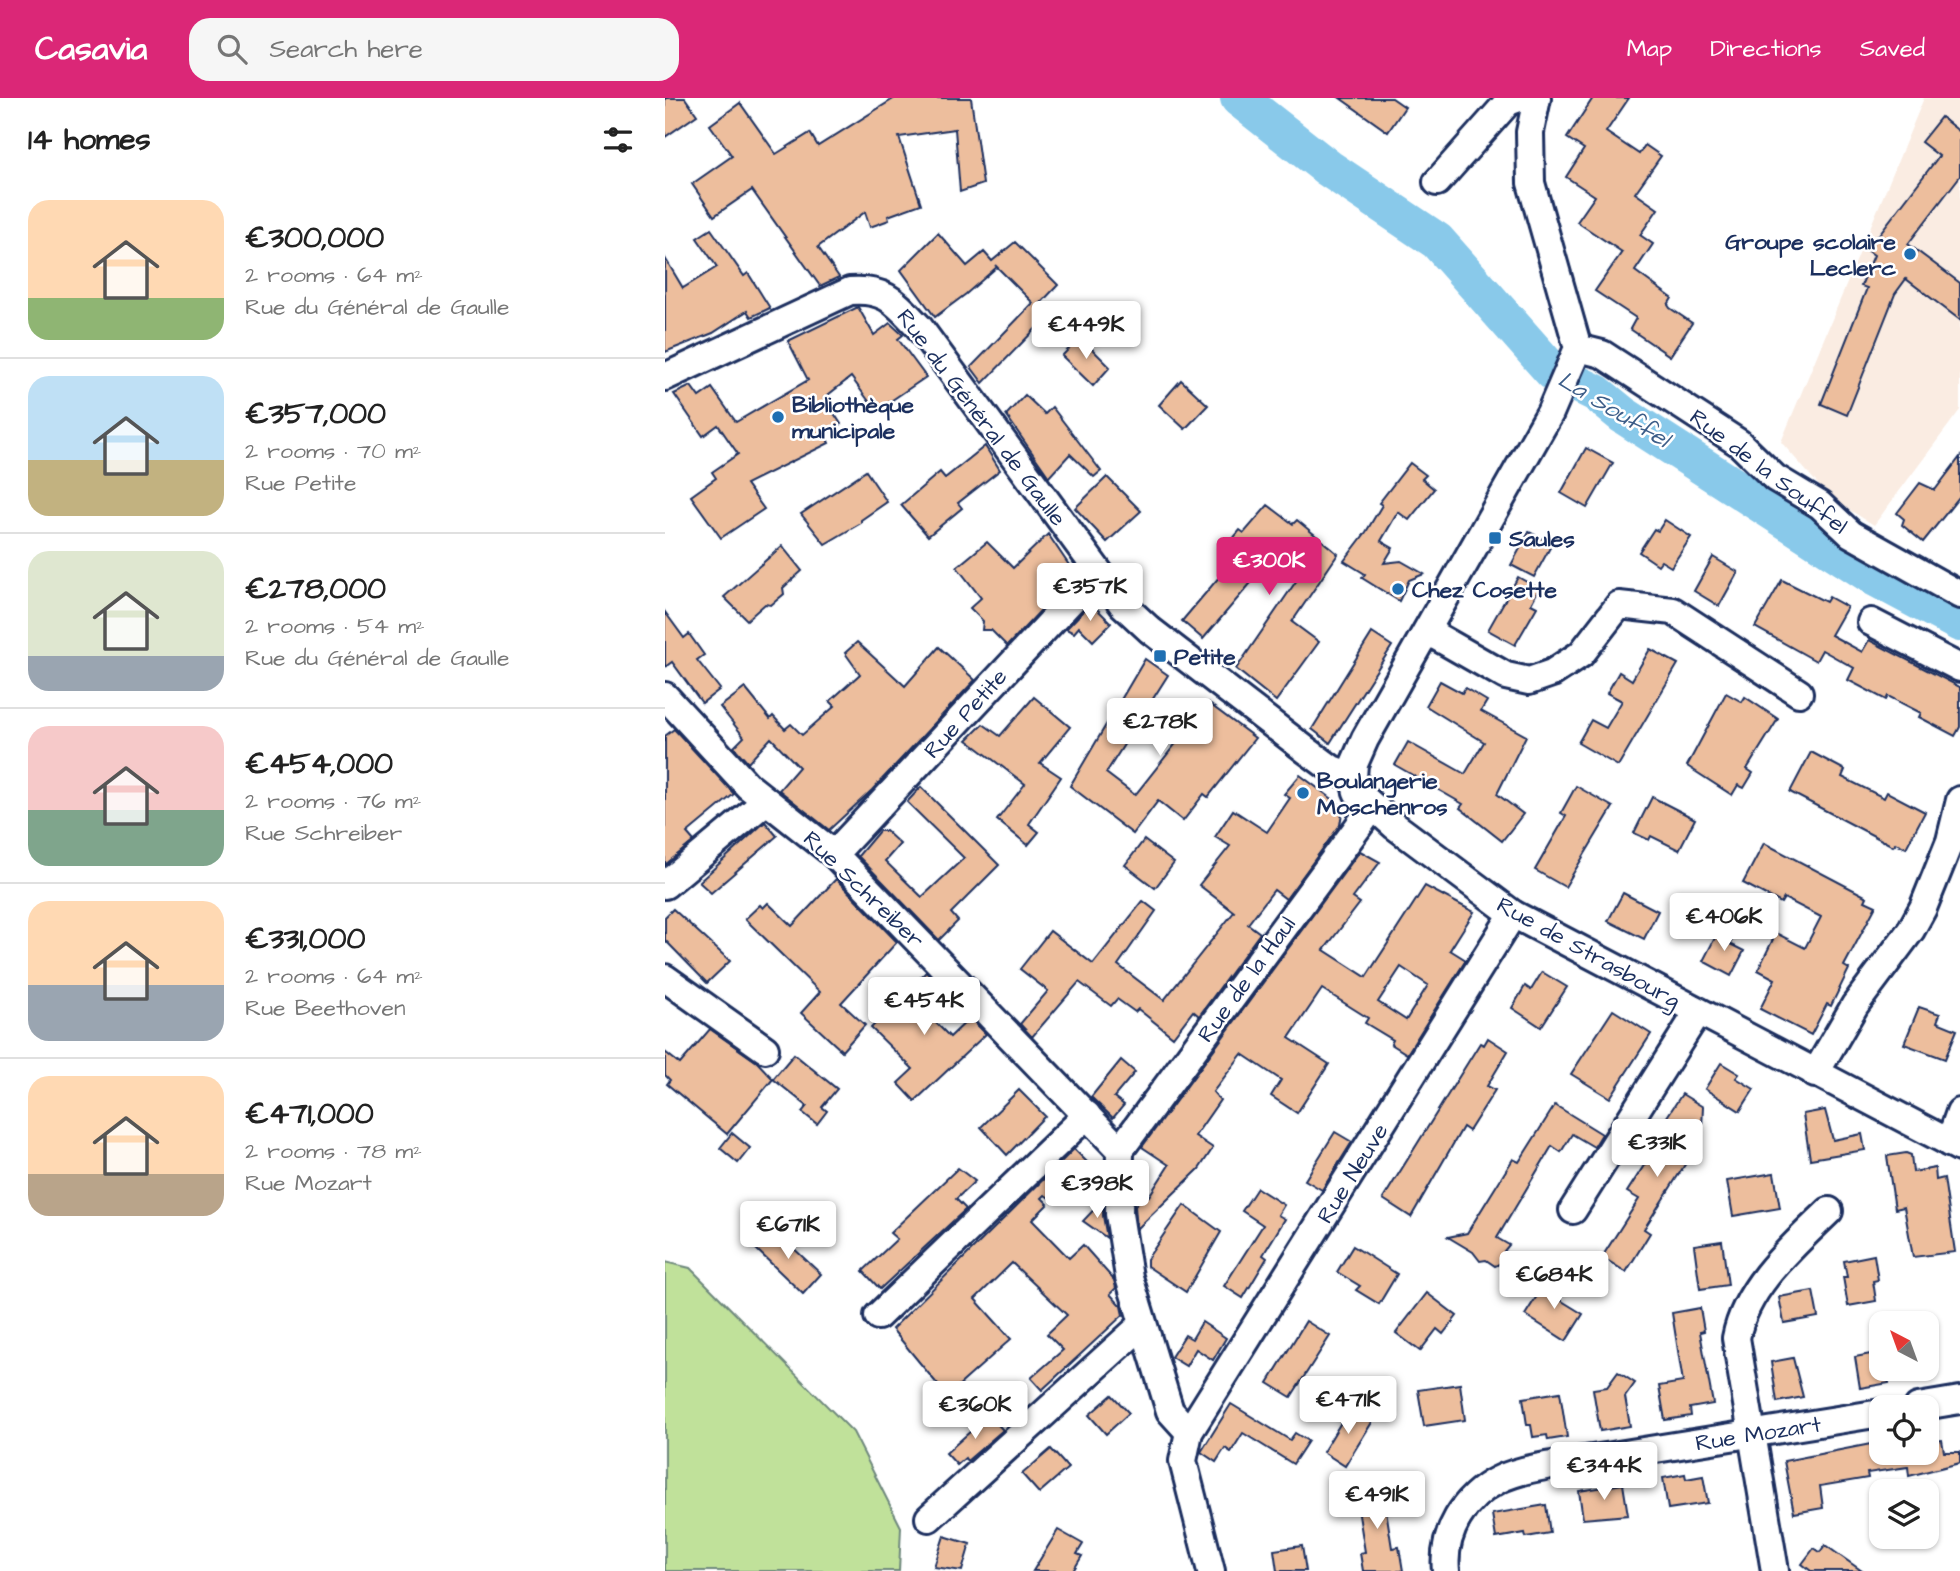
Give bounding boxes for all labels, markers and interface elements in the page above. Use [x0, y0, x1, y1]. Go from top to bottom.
search box [189, 18, 679, 81]
text: Casavia [35, 26, 147, 72]
icon: search [213, 30, 251, 68]
text: Search here [269, 31, 423, 67]
text: Map [1627, 32, 1672, 66]
text: Directions [1710, 32, 1822, 66]
text: Saved [1860, 32, 1925, 66]
text: 14 homes [28, 119, 151, 161]
icon: filters [599, 121, 637, 159]
text: €300,000 [245, 217, 384, 259]
place label: Groupe scolaire Leclerc [1725, 226, 1897, 284]
icon: home [84, 228, 168, 312]
marker: Groupe scolaire Leclerc [1902, 246, 1918, 262]
text: 2 rooms · 64 m² [245, 259, 423, 291]
text: Rue du Général de Gaulle [245, 291, 509, 323]
street label: Rue du Général de Gaulle [889, 302, 1074, 533]
pin: €449K [1037, 302, 1135, 361]
text: €449K [1048, 308, 1124, 340]
water label: La Souffel [1551, 363, 1678, 458]
place label: Bibliothèque municipale [792, 389, 914, 447]
text: €357,000 [245, 393, 386, 435]
street label: Rue de la Souffel [1683, 402, 1854, 542]
icon: home [84, 404, 168, 488]
marker: Bibliothèque municipale [770, 409, 786, 425]
text: 2 rooms · 70 m² [245, 435, 421, 467]
text: Rue Petite [245, 467, 356, 499]
place label: Saules [1508, 523, 1575, 555]
marker: Saules [1487, 530, 1503, 546]
pin: €300K [1220, 538, 1318, 597]
text: €300K [1233, 544, 1305, 576]
pin: €357K [1041, 564, 1139, 623]
text: €278,000 [245, 568, 386, 610]
text: €357K [1053, 570, 1127, 602]
place label: Chez Cosette [1412, 574, 1558, 606]
icon: home [84, 579, 168, 663]
marker: Chez Cosette [1390, 581, 1406, 597]
text: 2 rooms · 54 m² [245, 610, 425, 642]
place label: Petite [1174, 641, 1236, 673]
text: Rue du Général de Gaulle [245, 642, 509, 674]
marker: Petite [1152, 648, 1168, 664]
street label: Rue Petite [917, 662, 1015, 766]
pin: €278K [1111, 698, 1209, 758]
text: €278K [1123, 705, 1197, 737]
text: €454,000 [245, 743, 393, 785]
icon: home [84, 754, 168, 838]
place label: Boulangerie Moschenros [1317, 765, 1448, 823]
text: 2 rooms · 76 m² [245, 785, 421, 817]
marker: Boulangerie Moschenros [1295, 785, 1311, 801]
text: Rue Schreiber [245, 817, 402, 849]
street label: Rue Schreiber [796, 824, 931, 956]
street label: Rue de Strasbourg [1491, 889, 1686, 1018]
pin: €406K [1675, 894, 1773, 953]
text: €406K [1686, 900, 1762, 932]
street label: Rue de la Haul [1190, 910, 1303, 1049]
text: €331,000 [245, 918, 365, 960]
icon: home [84, 929, 168, 1013]
text: 2 rooms · 64 m² [245, 960, 423, 992]
pin: €454K [875, 978, 973, 1037]
text: €454K [884, 984, 964, 1016]
text: Rue Beethoven [245, 992, 405, 1024]
text: €471,000 [245, 1093, 374, 1135]
icon: home [84, 1104, 168, 1188]
street label: Rue Neuve [1309, 1117, 1396, 1230]
pin: €331K [1608, 1119, 1706, 1179]
text: €331K [1628, 1126, 1686, 1158]
text: 2 rooms · 78 m² [245, 1135, 422, 1167]
pin: €398K [1048, 1160, 1146, 1220]
text: Rue Mozart [245, 1167, 372, 1199]
text: €398K [1061, 1167, 1133, 1199]
pin: €671K [739, 1202, 837, 1261]
text: €671K [756, 1208, 820, 1240]
pin: €684K [1505, 1252, 1603, 1311]
text: €684K [1515, 1258, 1593, 1290]
north arrow [1869, 1311, 1939, 1381]
map controls [1869, 1311, 1939, 1549]
pin: €471K [1299, 1376, 1397, 1436]
pin: €360K [926, 1382, 1024, 1441]
text: €471K [1316, 1383, 1380, 1415]
text: €360K [939, 1388, 1011, 1420]
button: locate [1869, 1395, 1939, 1465]
street label: Rue Mozart [1693, 1408, 1824, 1460]
pin: €344K [1555, 1442, 1653, 1502]
text: €344K [1566, 1449, 1642, 1481]
pin: €491K [1328, 1472, 1426, 1531]
text: €491K [1345, 1478, 1409, 1510]
button: layers [1869, 1479, 1939, 1549]

